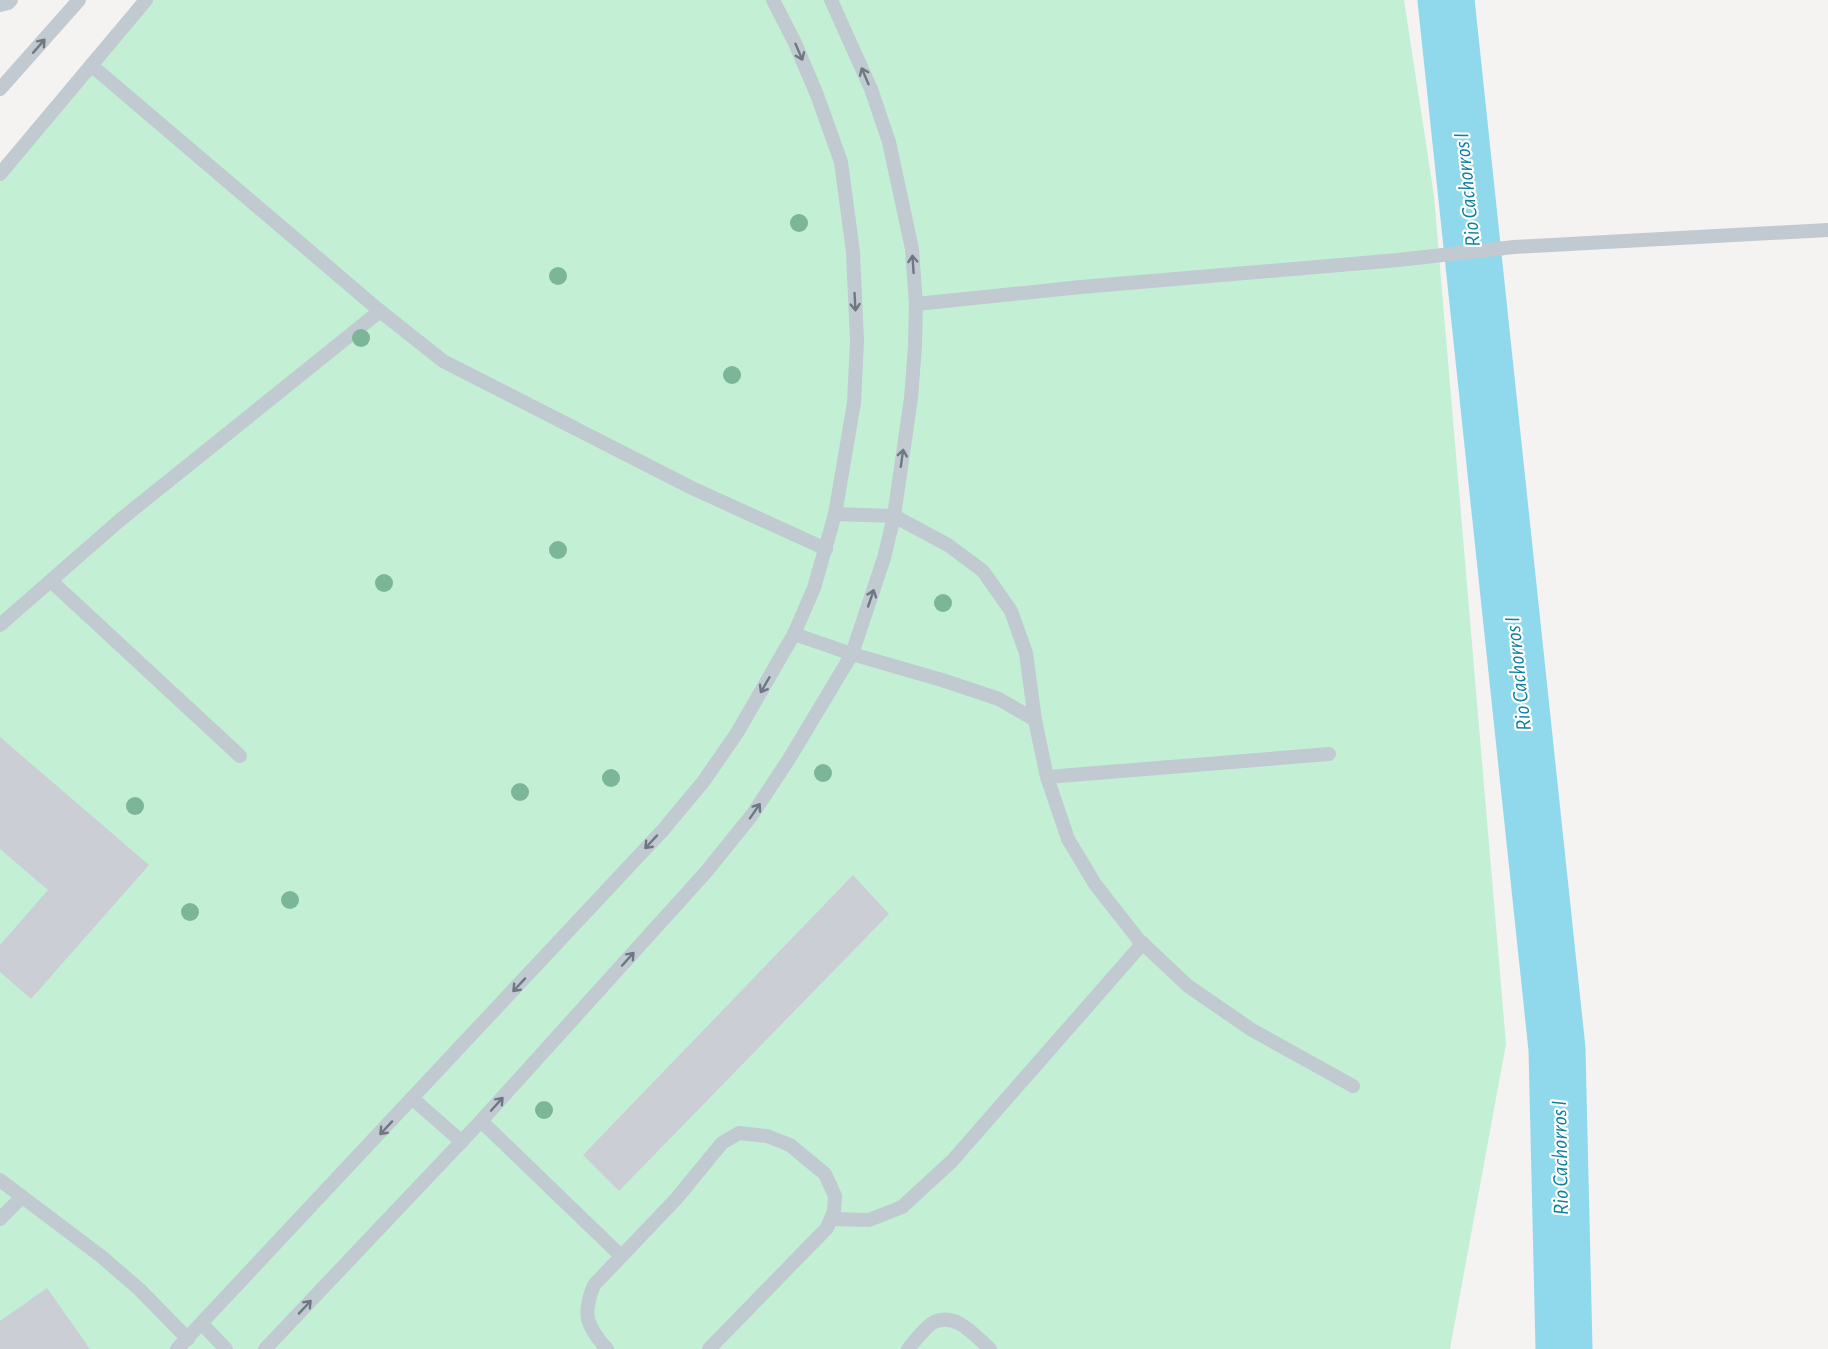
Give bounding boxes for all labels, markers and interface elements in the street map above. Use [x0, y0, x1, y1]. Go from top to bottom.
one-way arrow [32, 39, 46, 54]
one-way arrow [794, 43, 805, 61]
one-way arrow [859, 67, 870, 85]
water label: Rio Cachorros I [1450, 132, 1484, 248]
one-way arrow [907, 254, 918, 274]
one-way arrow [850, 291, 861, 311]
one-way arrow [897, 449, 908, 468]
one-way arrow [866, 589, 877, 608]
water label: Rio Cachorros I [1501, 616, 1535, 732]
one-way arrow [759, 675, 770, 693]
one-way arrow [749, 804, 761, 820]
one-way arrow [644, 835, 659, 850]
one-way arrow [621, 952, 635, 967]
one-way arrow [512, 977, 526, 992]
one-way arrow [490, 1096, 504, 1111]
water label: Rio Cachorros I [1548, 1100, 1572, 1216]
one-way arrow [378, 1120, 393, 1135]
one-way arrow [298, 1299, 313, 1314]

